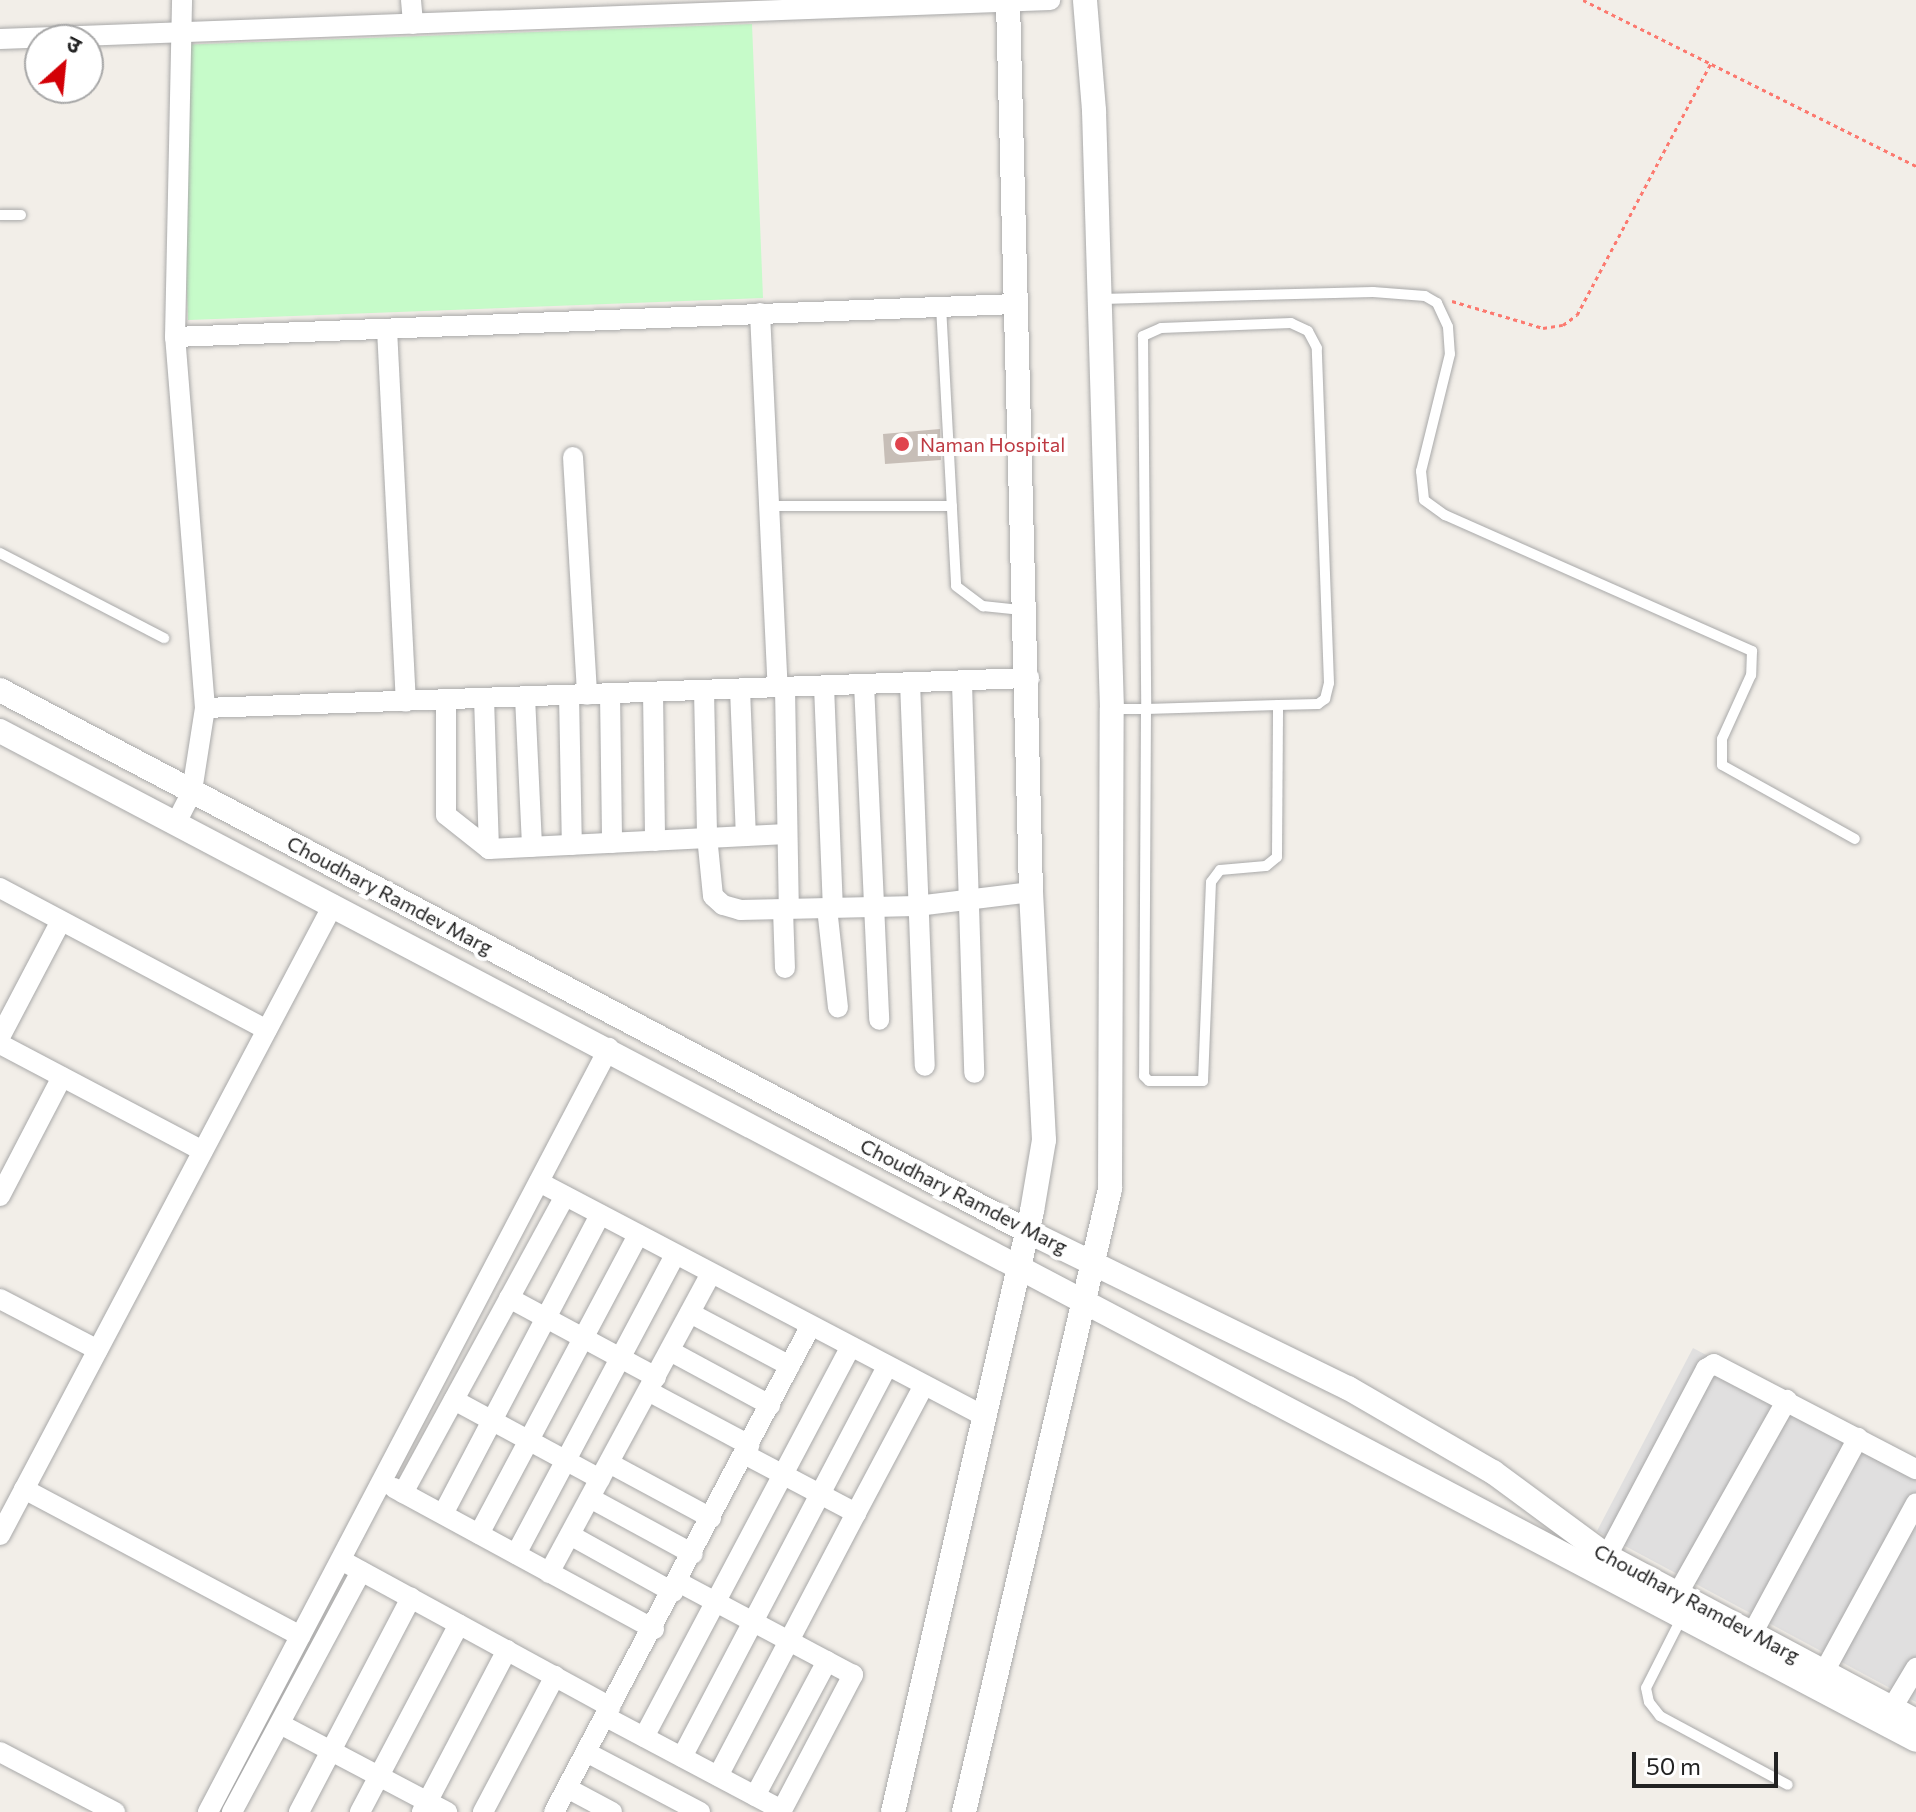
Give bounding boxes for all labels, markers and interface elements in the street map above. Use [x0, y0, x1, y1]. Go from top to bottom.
north arrow [24, 24, 104, 104]
text: उ [62, 29, 86, 59]
place label: Naman Hospital [920, 432, 1065, 456]
marker: Naman Hospital [891, 433, 913, 455]
street label: Choudhary Ramdev Marg [283, 831, 497, 959]
street label: Choudhary Ramdev Marg [856, 1133, 1072, 1259]
street label: Choudhary Ramdev Marg [1590, 1539, 1804, 1667]
scale bar [1636, 1736, 1782, 1786]
text: 50 m [1646, 1751, 1701, 1780]

